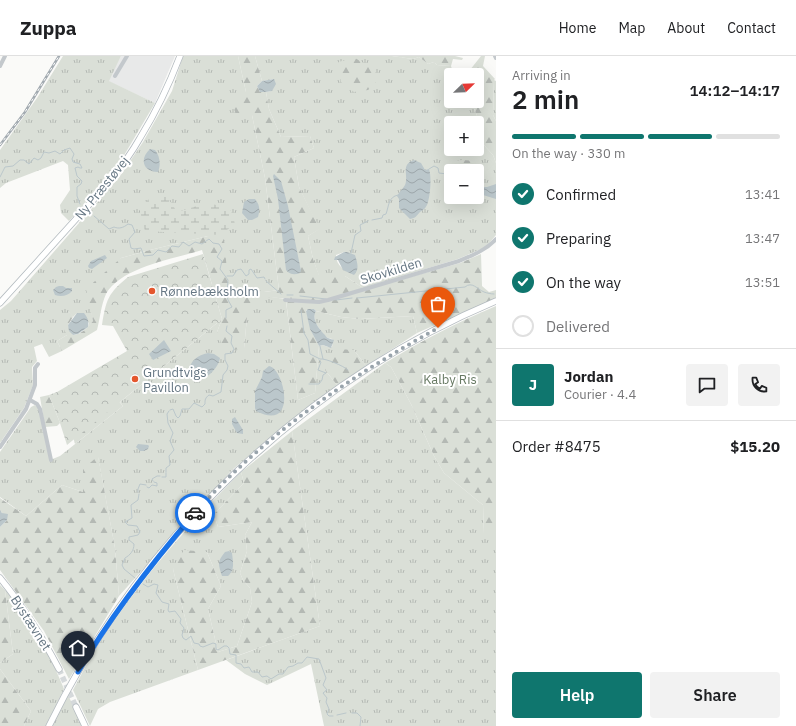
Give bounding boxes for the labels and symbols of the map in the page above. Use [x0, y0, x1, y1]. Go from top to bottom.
north arrow [444, 68, 484, 108]
street label: Ny Præstøvej [71, 153, 133, 223]
street label: Skovkilden [358, 254, 424, 288]
place label: Rønnebæksholm [160, 283, 259, 300]
marker: Rønnebæksholm [147, 286, 157, 296]
pin [421, 287, 455, 328]
place label: Grundtvigs Pavillon [143, 364, 207, 396]
park label: Kalby Ris [423, 371, 477, 388]
marker: Grundtvigs Pavillon [130, 374, 140, 384]
courier [175, 493, 215, 533]
street label: Bystævnet [7, 592, 55, 654]
pin [61, 631, 95, 672]

